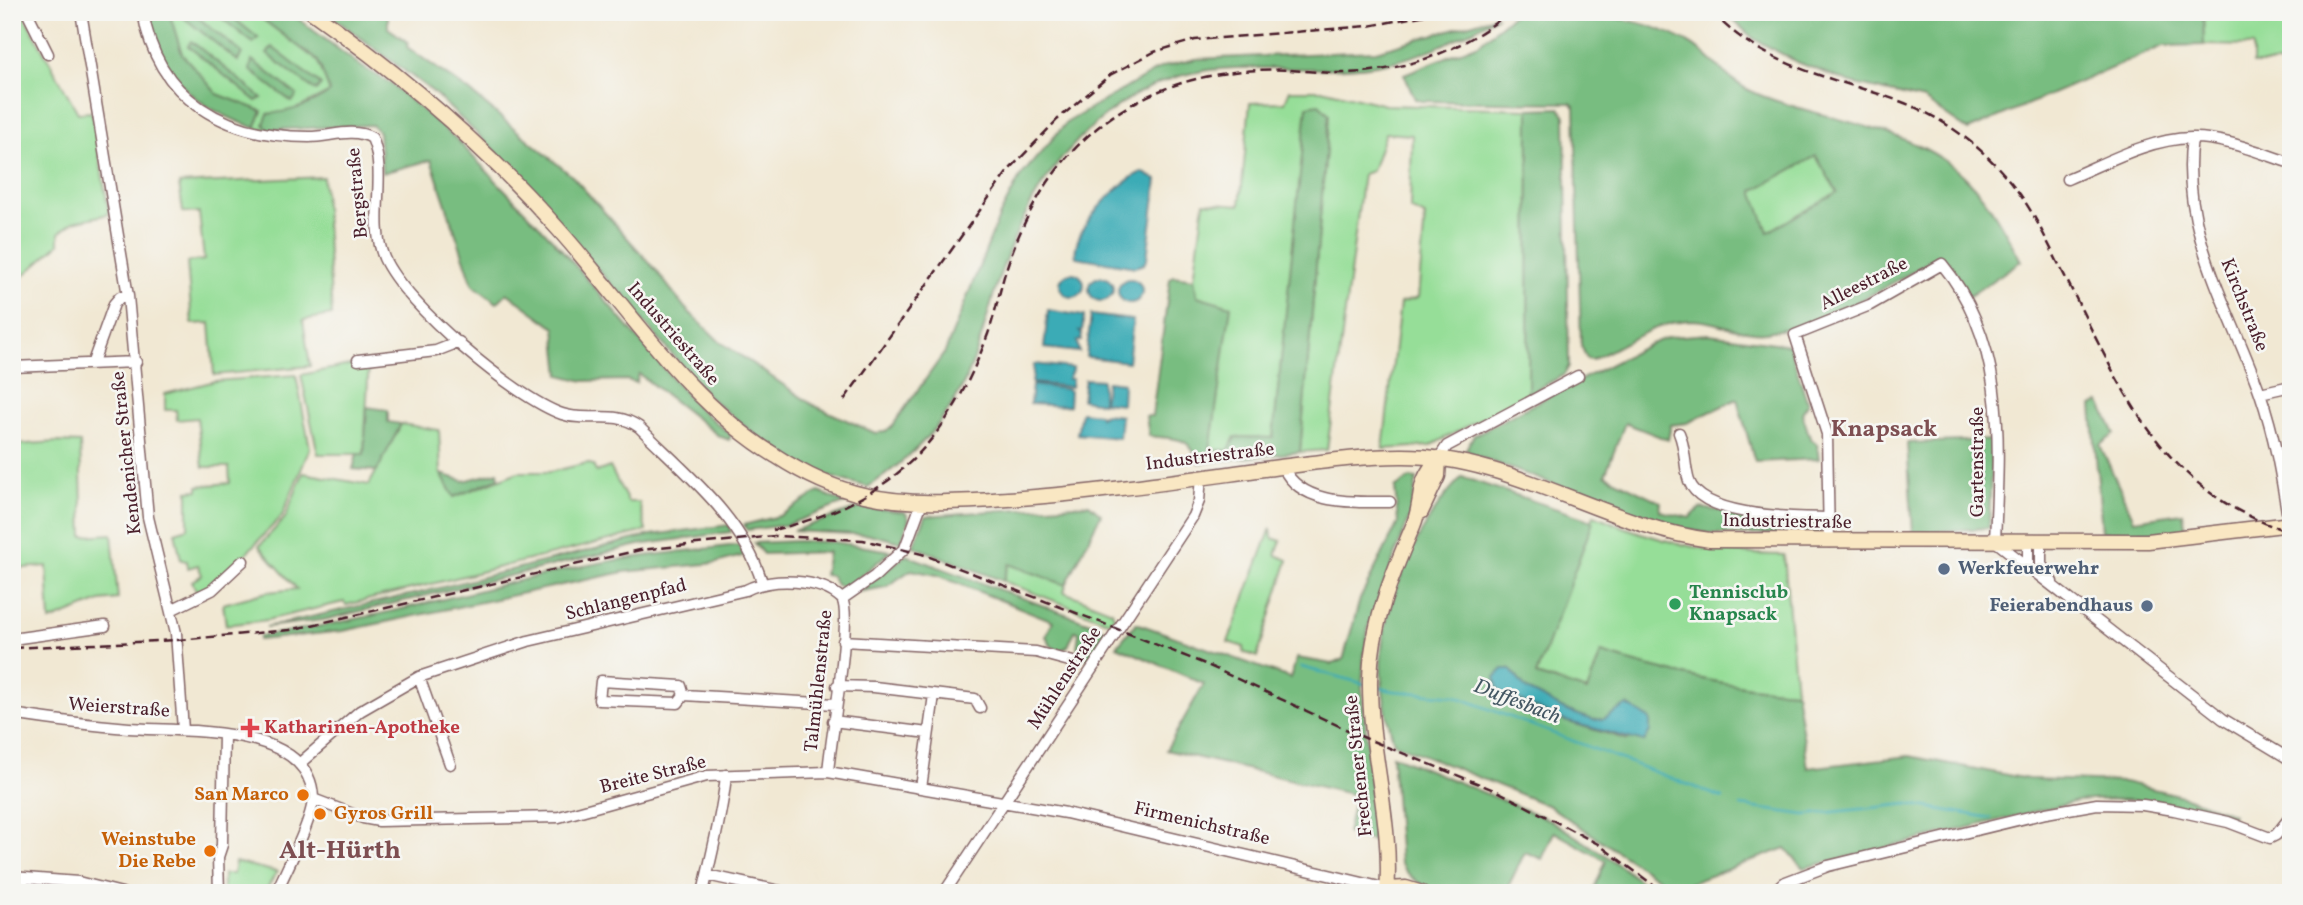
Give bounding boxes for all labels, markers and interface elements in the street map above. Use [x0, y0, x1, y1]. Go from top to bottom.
street label: Bergstraße [341, 146, 375, 240]
street label: Alleestraße [1816, 251, 1912, 317]
street label: Kirchstraße [2213, 254, 2275, 356]
street label: Industriestraße [621, 277, 725, 391]
street label: Kendenicher Straße [105, 370, 149, 536]
street label: Gartenstraße [1965, 407, 1991, 517]
district label: Knapsack [1831, 414, 1937, 446]
street label: Industriestraße [1144, 436, 1276, 478]
street label: Industriestraße [1722, 508, 1852, 536]
place label: Werkfeuerwehr [1958, 556, 2099, 582]
marker: Werkfeuerwehr [1936, 561, 1952, 577]
street label: Schlangenpfad [563, 572, 689, 628]
place label: Tennisclub Knapsack [1689, 580, 1788, 628]
place label: Feierabendhaus [1990, 593, 2133, 619]
marker: Tennisclub Knapsack [1667, 596, 1683, 612]
marker: Feierabendhaus [2139, 598, 2155, 614]
street label: Talmühlenstraße [799, 609, 839, 753]
street label: Mühlenstraße [1022, 621, 1108, 735]
water label: Duffesbach [1469, 672, 1565, 732]
street label: Weierstraße [67, 691, 171, 725]
street label: Frechener Straße [1339, 694, 1379, 838]
place label: Katharinen-Apotheke [264, 715, 460, 741]
marker: Katharinen-Apotheke [242, 720, 258, 736]
street label: Breite Straße [597, 749, 709, 801]
place label: San Marco [194, 782, 289, 808]
marker: San Marco [295, 787, 311, 803]
street label: Firmenichstraße [1132, 796, 1272, 852]
place label: Gyros Grill [334, 801, 433, 827]
marker: Gyros Grill [312, 806, 328, 822]
place label: Weinstube Die Rebe [101, 827, 196, 875]
district label: Alt-Hürth [279, 833, 401, 869]
marker: Weinstube Die Rebe [202, 843, 218, 859]

